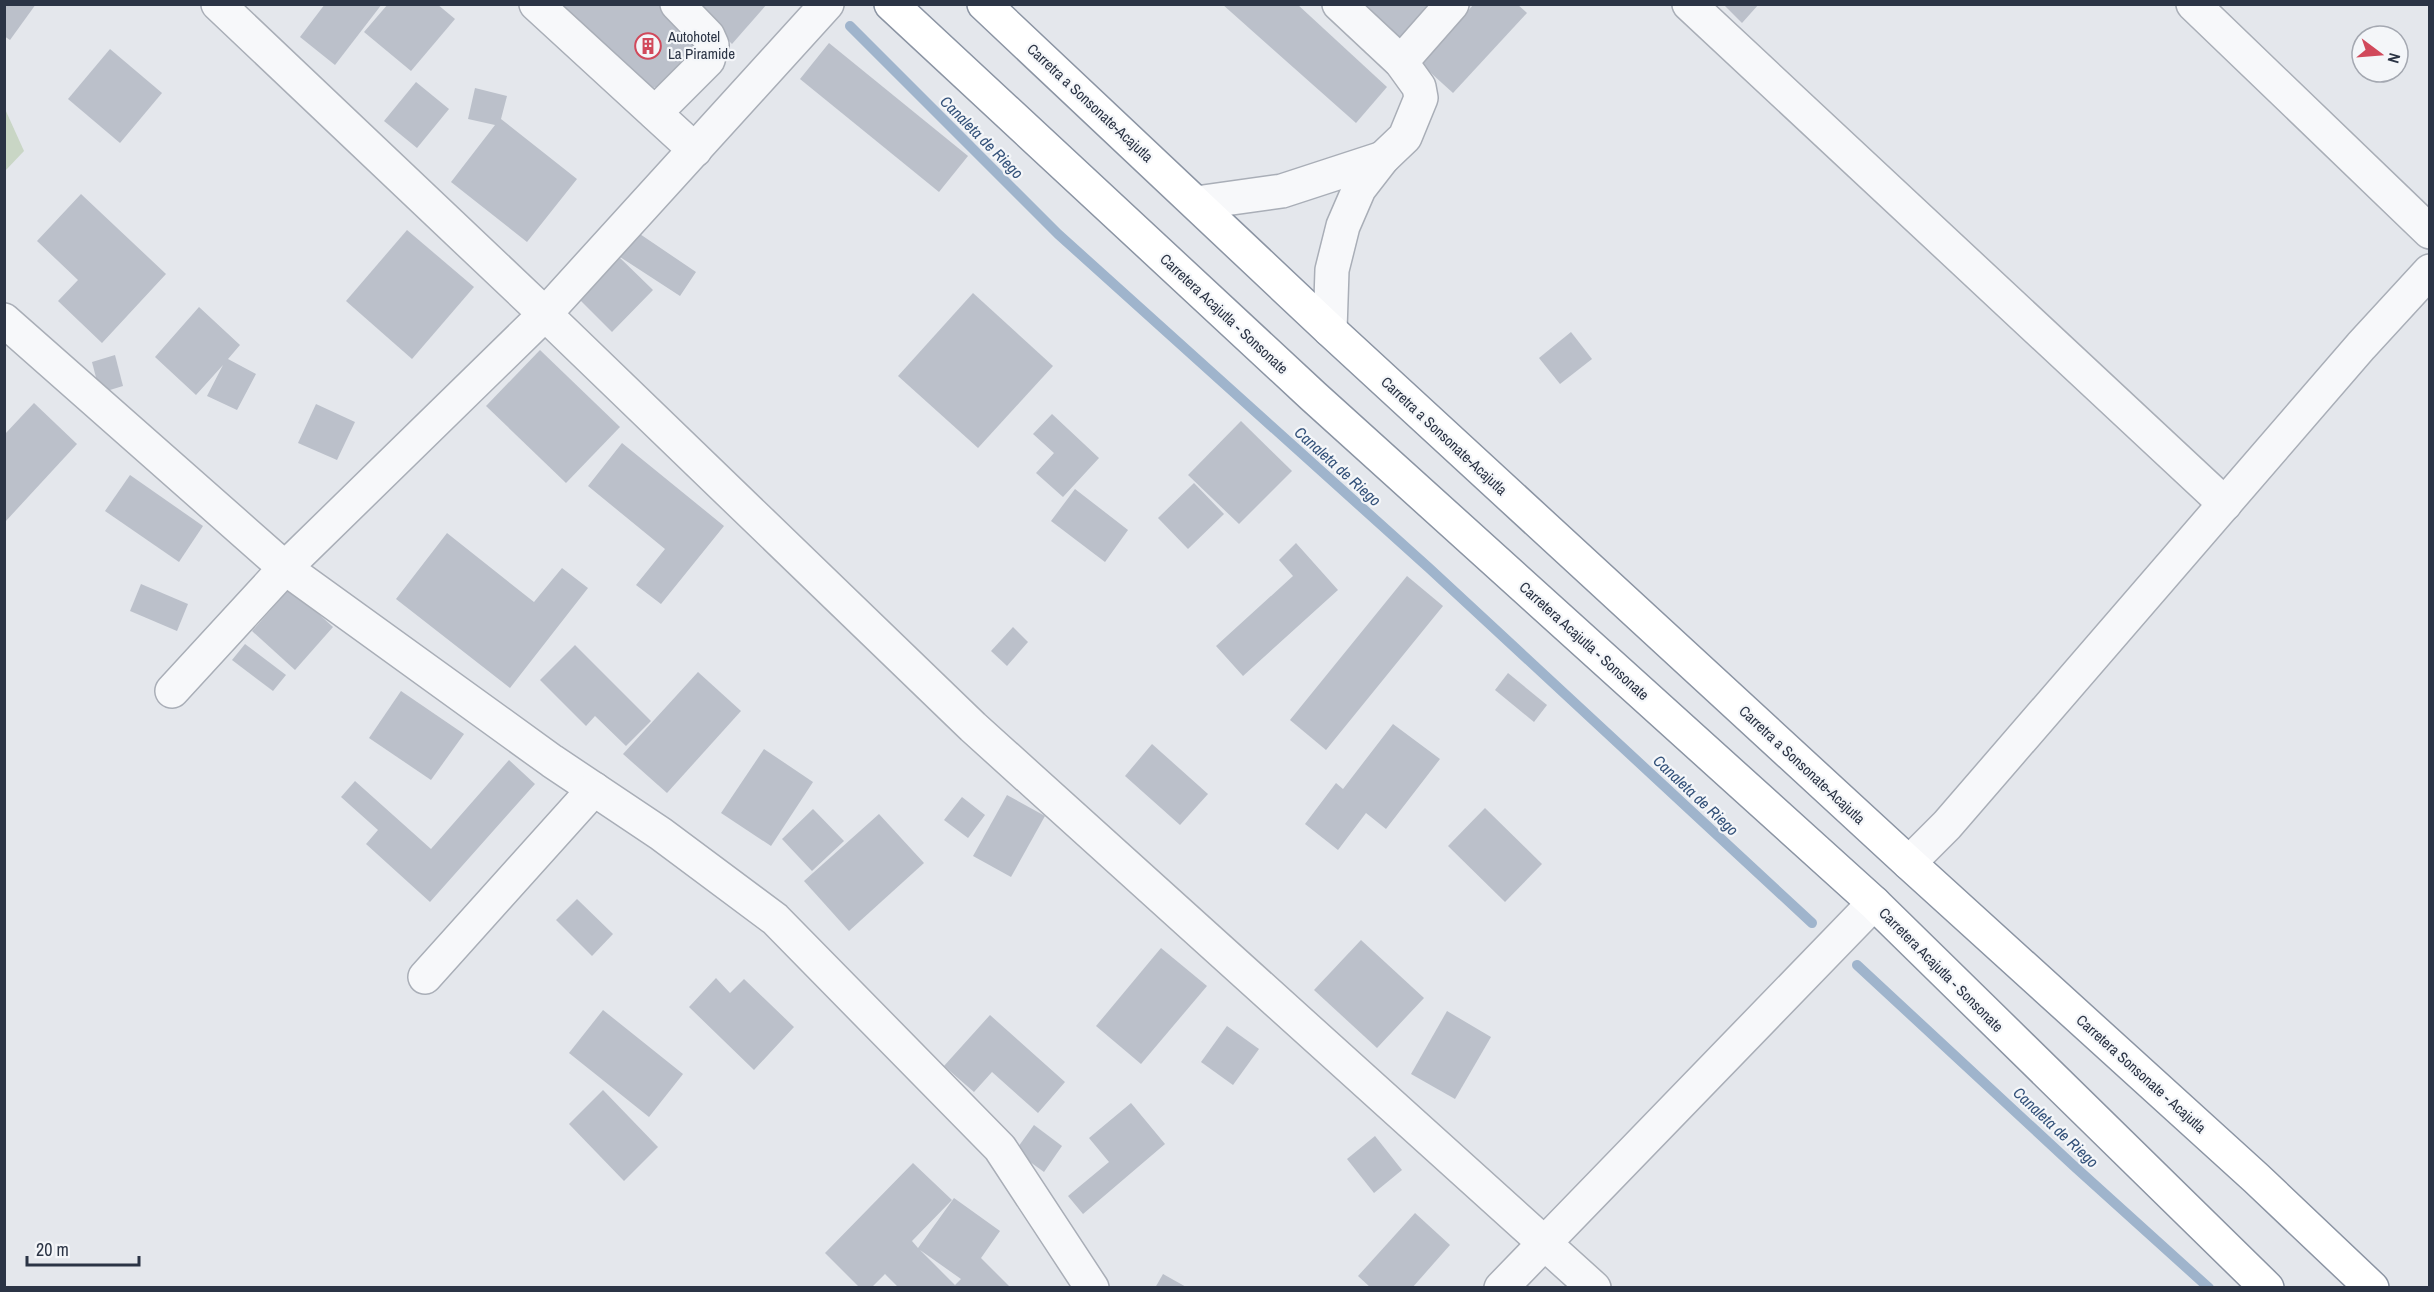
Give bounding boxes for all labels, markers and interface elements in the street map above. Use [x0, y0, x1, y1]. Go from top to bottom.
north arrow [2350, 24, 2410, 84]
place label: Autohotel La Piramide [667, 26, 735, 64]
building icon: Autohotel La Piramide [633, 31, 663, 61]
street label: Carretra a Sonsonate-Acajutla [1023, 39, 1158, 167]
text: N [2383, 51, 2406, 66]
water label: Canaleta de Riego [936, 91, 1028, 183]
street label: Carretera Acajutla - Sonsonate [1156, 249, 1293, 379]
street label: Carretra a Sonsonate-Acajutla [1377, 372, 1512, 500]
water label: Canaleta de Riego [1290, 421, 1386, 511]
street label: Carretera Acajutla - Sonsonate [1515, 577, 1654, 705]
street label: Carretra a Sonsonate-Acajutla [1735, 701, 1870, 829]
water label: Canaleta de Riego [1648, 750, 1744, 840]
street label: Carretera Acajutla - Sonsonate [1874, 903, 2008, 1037]
street label: Carretera Sonsonate - Acajutla [2072, 1010, 2211, 1138]
water label: Canaleta de Riego [2008, 1082, 2104, 1172]
scale bar [27, 1229, 140, 1267]
text: 20 m [36, 1237, 69, 1262]

